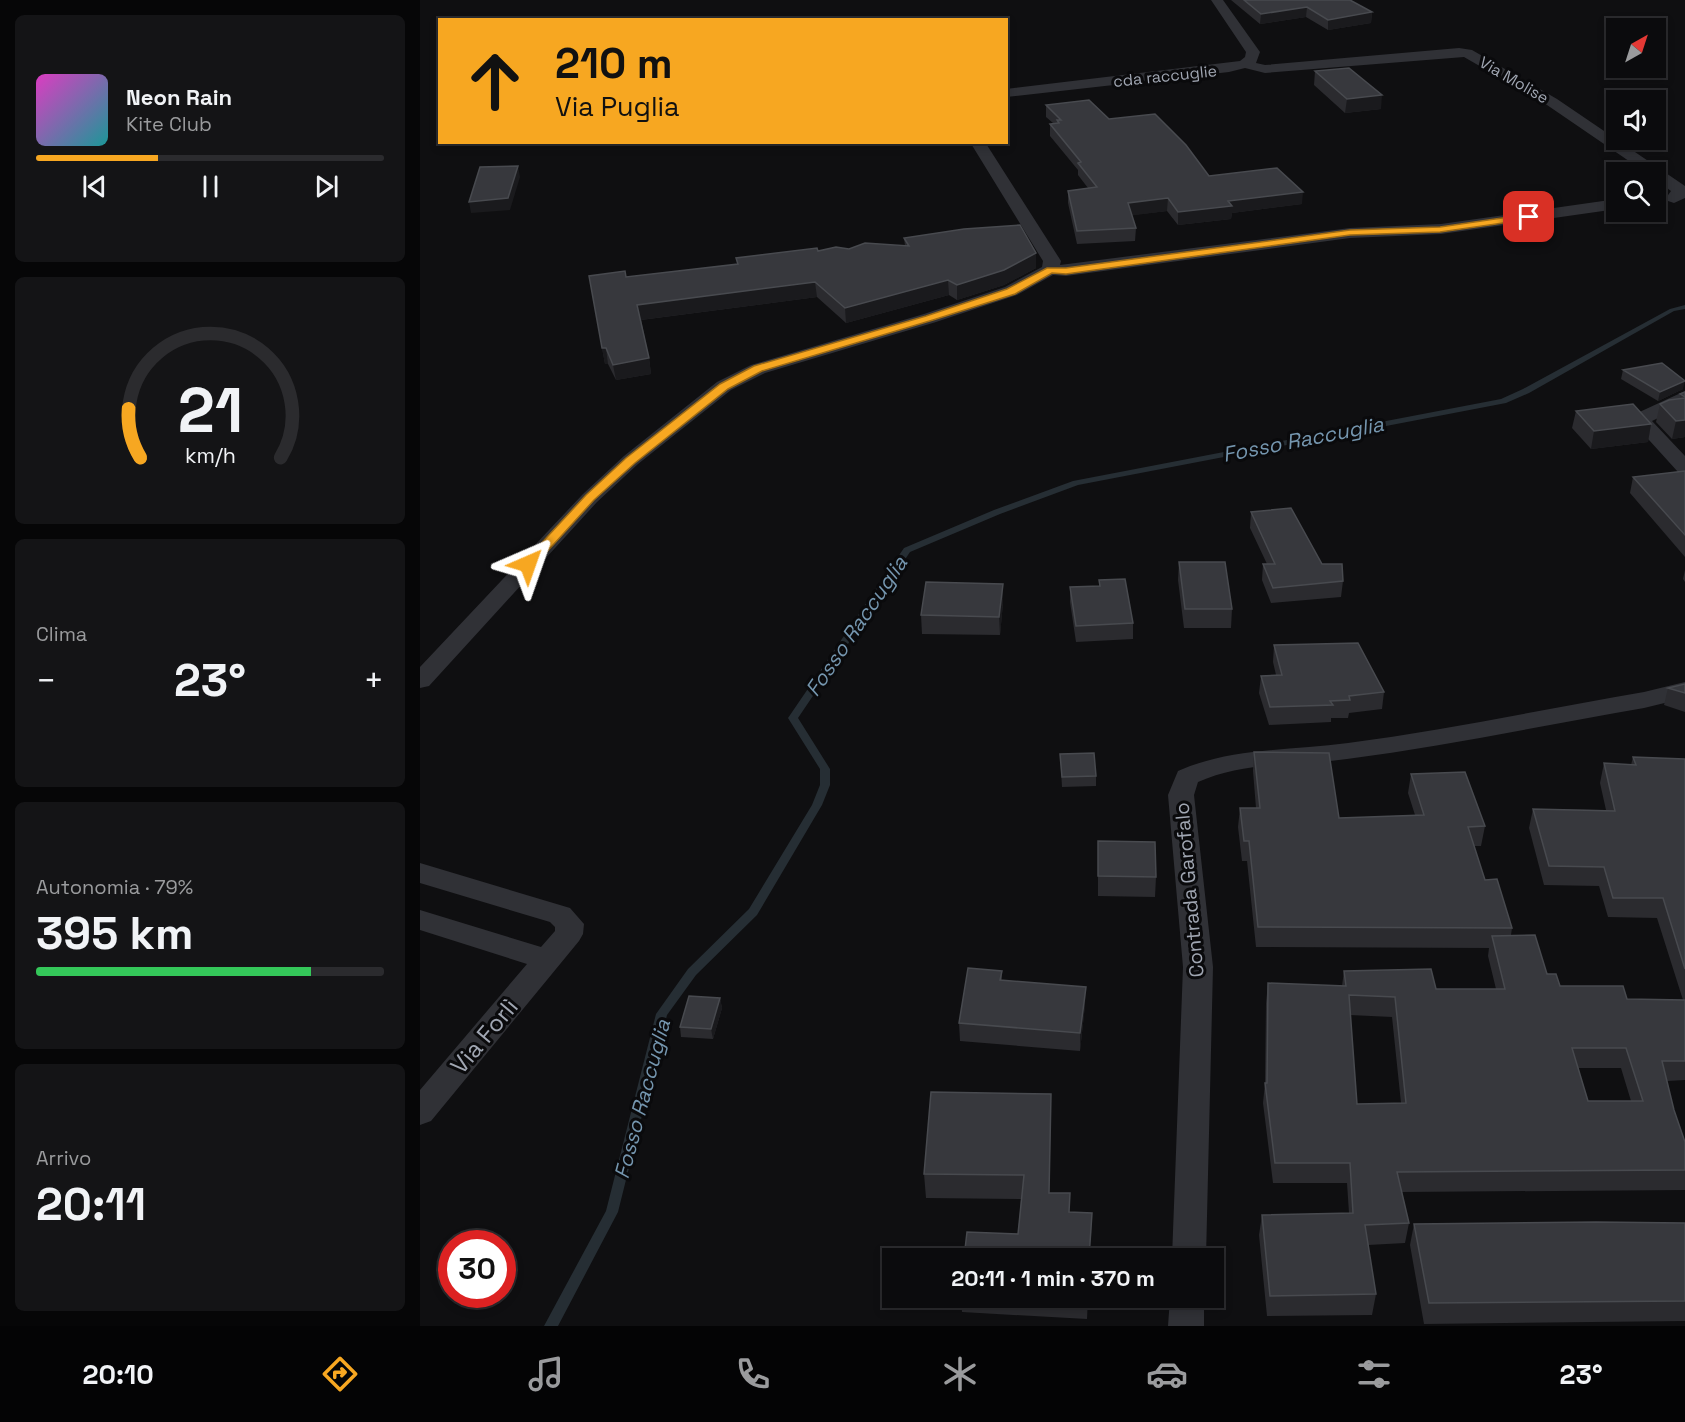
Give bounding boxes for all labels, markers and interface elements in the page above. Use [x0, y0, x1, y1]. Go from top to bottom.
north arrow [1606, 18, 1666, 78]
map controls [1606, 18, 1666, 222]
text: 210 m [555, 37, 673, 90]
icon: ahead [456, 42, 534, 120]
street label: Via Molise [1476, 52, 1552, 108]
street label: cda raccuglie [1112, 60, 1218, 92]
text: Neon Rain [126, 83, 232, 111]
text: Via Puglia [555, 89, 680, 124]
button: sound [1606, 90, 1666, 150]
text: Kite Club [126, 111, 212, 137]
button: search [1606, 162, 1666, 222]
icon: previous [78, 170, 111, 203]
icon: pause [194, 170, 227, 203]
icon: next [310, 170, 343, 203]
pin [1503, 191, 1554, 242]
icon: arrive [1512, 200, 1545, 233]
text: 21 [177, 371, 243, 450]
water label: Fosso Raccuglia [1220, 410, 1387, 468]
text: km/h [184, 442, 236, 469]
position arrow [496, 532, 560, 596]
water label: Fosso Raccuglia [799, 550, 913, 701]
text: Clima [36, 621, 87, 647]
text: 23° [174, 652, 246, 709]
text: − [36, 660, 56, 702]
text: + [364, 660, 384, 702]
street label: Contrada Garofalo [1168, 801, 1210, 979]
text: Autonomia · 79% [36, 874, 193, 900]
text: 395 km [36, 905, 193, 962]
street label: Via Forlì [443, 992, 525, 1080]
water label: Fosso Raccuglia [608, 1016, 676, 1181]
text: Arrivo [36, 1145, 91, 1171]
text: 20:11 [36, 1176, 146, 1233]
speed limit sign: 30 [438, 1230, 516, 1308]
text: 20:11 · 1 min · 370 m [951, 1264, 1155, 1292]
icon: directions [319, 1353, 361, 1395]
icon: music [525, 1353, 567, 1395]
icon: phone [732, 1353, 774, 1395]
icon: climate [939, 1353, 981, 1395]
icon: car [1146, 1353, 1188, 1395]
icon: filters [1353, 1353, 1395, 1395]
text: 20:10 [82, 1357, 154, 1392]
text: 23° [1559, 1357, 1603, 1392]

